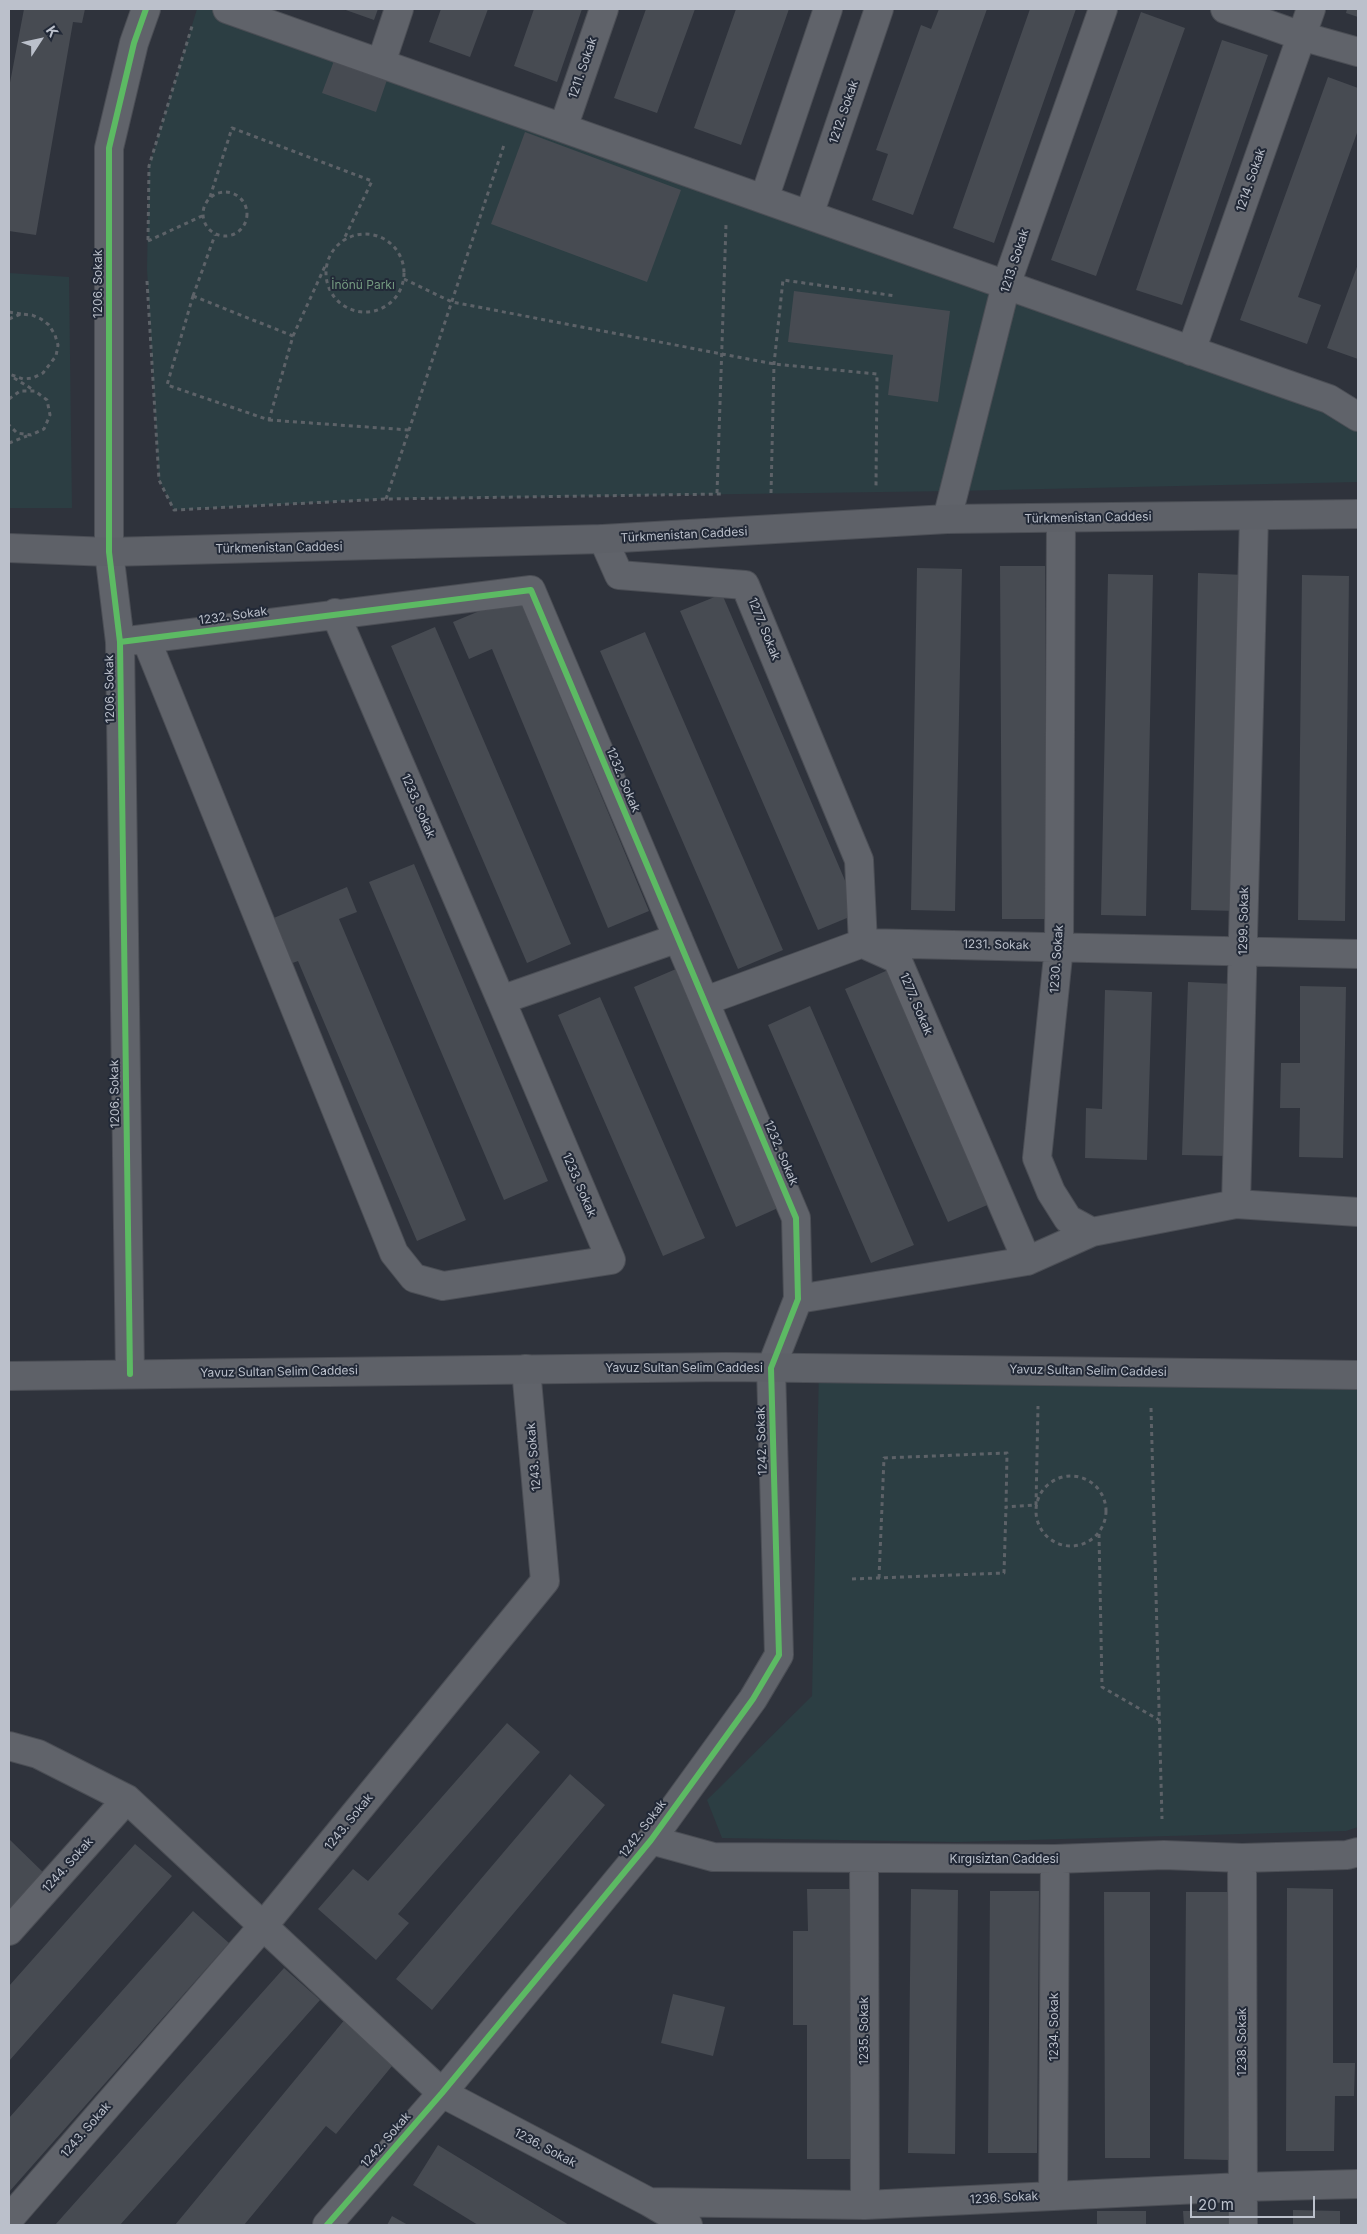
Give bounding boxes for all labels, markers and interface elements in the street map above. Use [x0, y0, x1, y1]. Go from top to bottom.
north arrow [15, 15, 65, 65]
text: K [43, 22, 63, 40]
street label: 1211. Sokak [566, 36, 600, 100]
street label: 1212. Sokak [826, 78, 862, 146]
street label: 1214. Sokak [1233, 146, 1269, 214]
street label: 1213. Sokak [998, 227, 1032, 295]
street label: 1206. Sokak [91, 250, 105, 318]
park label: İnönü Parkı [331, 278, 395, 292]
street label: Türkmenistan Caddesi [1024, 510, 1152, 526]
street label: Türkmenistan Caddesi [620, 524, 748, 546]
street label: Türkmenistan Caddesi [215, 540, 343, 556]
street label: 1277. Sokak [745, 596, 783, 662]
street label: 1232. Sokak [198, 604, 268, 628]
street label: 1206. Sokak [102, 655, 118, 723]
street label: 1232. Sokak [603, 746, 643, 814]
street label: 1233. Sokak [398, 772, 438, 840]
street label: 1299. Sokak [1236, 887, 1252, 955]
street label: 1230. Sokak [1047, 924, 1067, 994]
street label: 1231. Sokak [963, 937, 1029, 953]
street label: 1277. Sokak [896, 971, 936, 1037]
street label: 1206. Sokak [107, 1060, 123, 1128]
street label: 1232. Sokak [761, 1119, 801, 1187]
street label: 1233. Sokak [559, 1151, 599, 1219]
street label: Yavuz Sultan Selim Caddesi [605, 1361, 763, 1375]
street label: Yavuz Sultan Selim Caddesi [1009, 1362, 1167, 1380]
street label: Yavuz Sultan Selim Caddesi [200, 1363, 358, 1381]
street label: 1242. Sokak [754, 1406, 770, 1476]
street label: 1243. Sokak [524, 1422, 544, 1492]
street label: 1243. Sokak [322, 1791, 376, 1853]
street label: 1242. Sokak [617, 1797, 669, 1861]
street label: 1244. Sokak [40, 1835, 96, 1895]
street label: Kırgısiztan Caddesi [949, 1852, 1059, 1866]
street label: 1234. Sokak [1047, 1993, 1061, 2061]
street label: 1235. Sokak [857, 1997, 871, 2065]
street label: 1238. Sokak [1235, 2008, 1249, 2076]
street label: 1243. Sokak [58, 2099, 114, 2161]
street label: 1242. Sokak [358, 2109, 414, 2171]
street label: 1236. Sokak [511, 2126, 579, 2170]
scale bar [1192, 2186, 1317, 2218]
street label: 1236. Sokak [970, 2189, 1038, 2207]
text: 20 m [1198, 2195, 1234, 2214]

